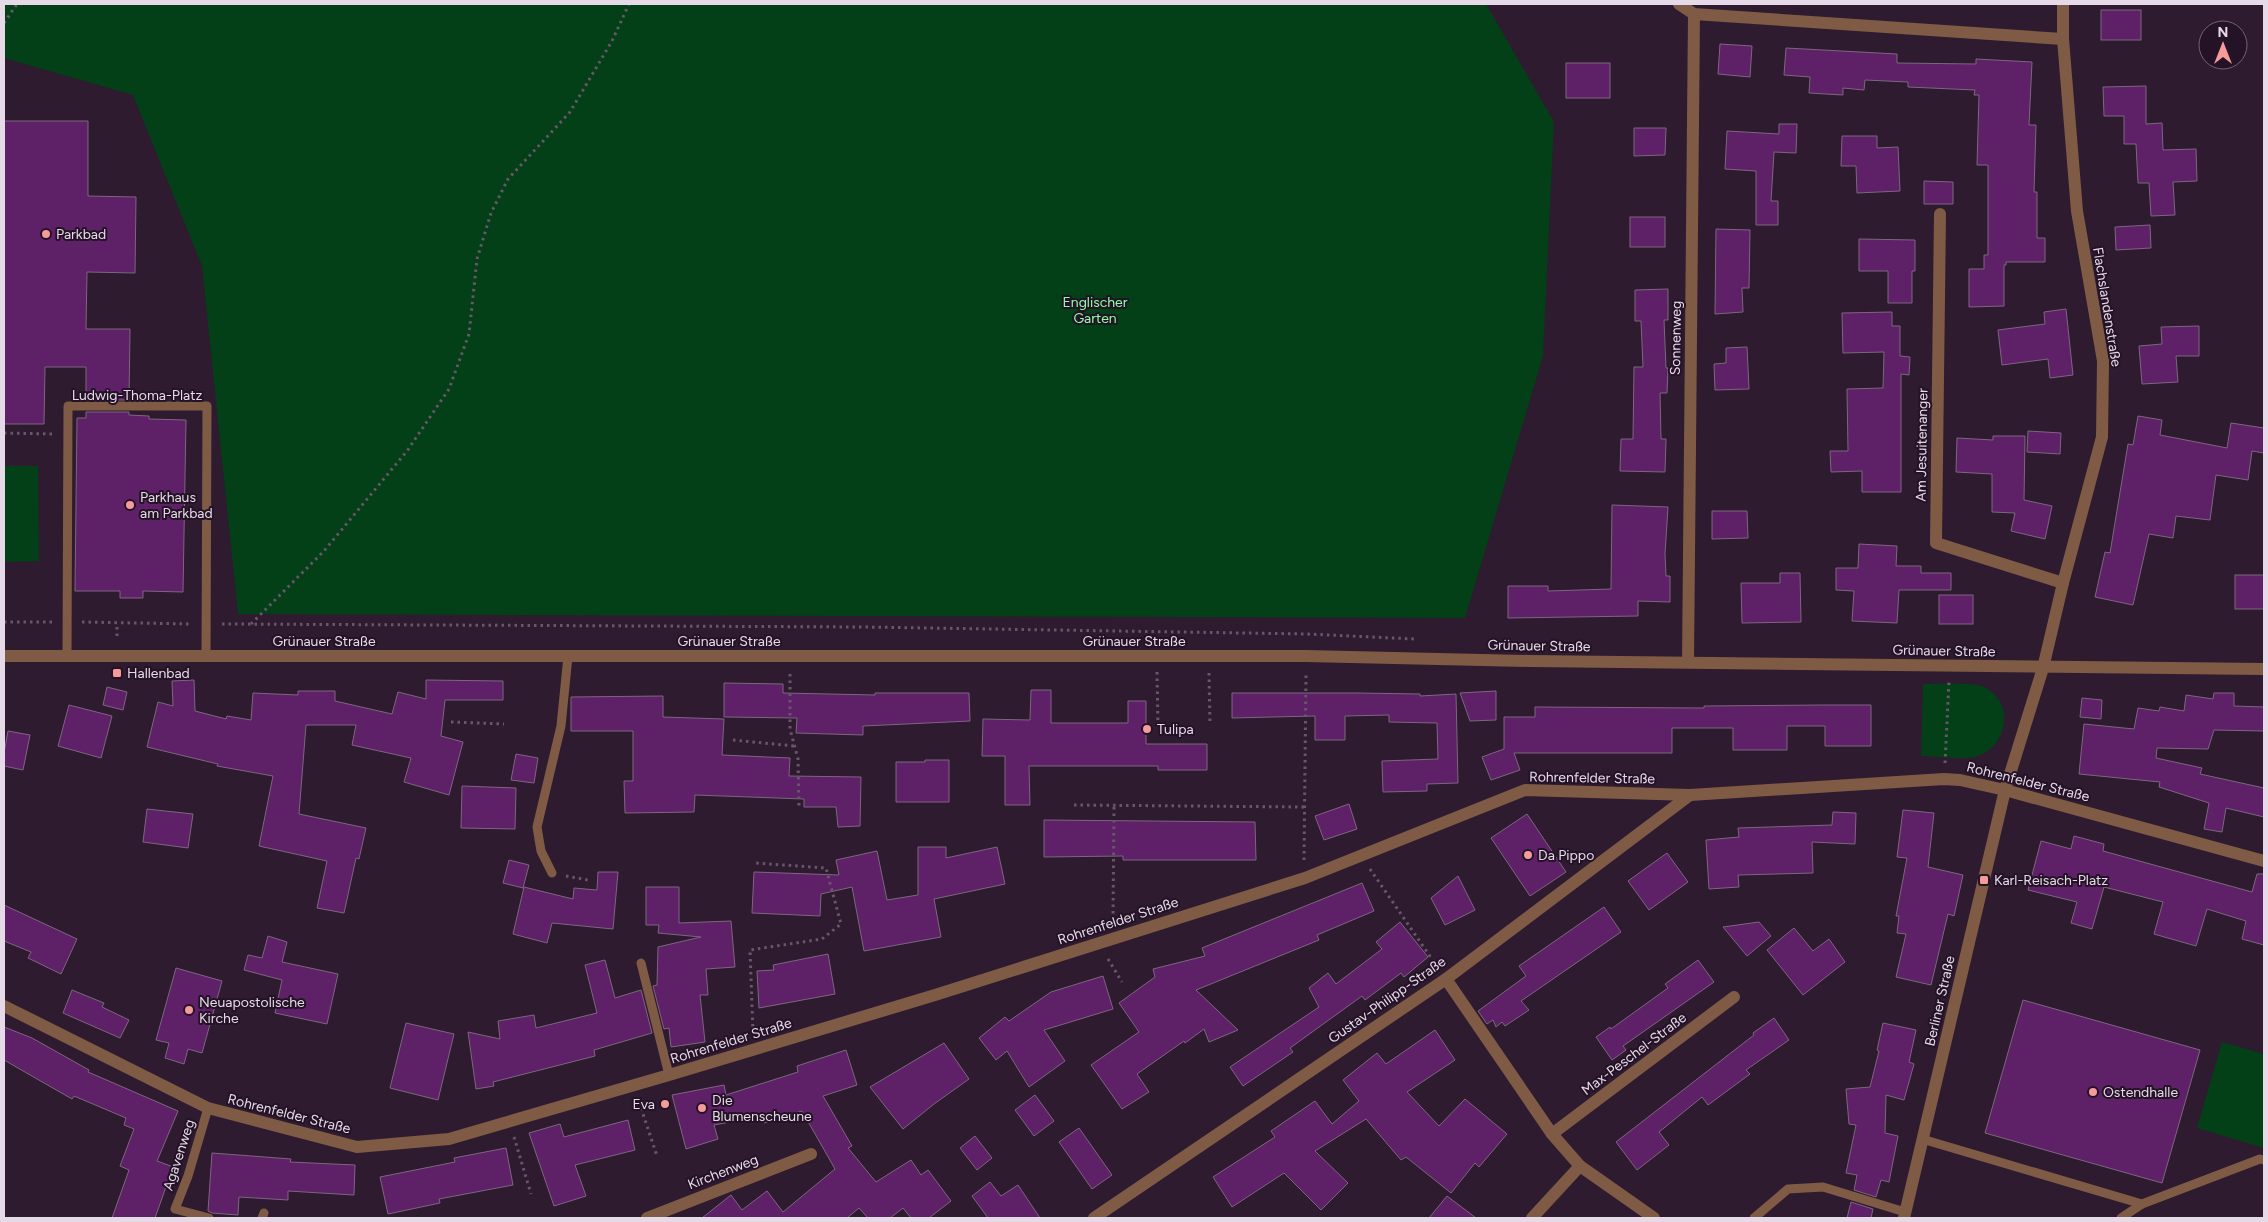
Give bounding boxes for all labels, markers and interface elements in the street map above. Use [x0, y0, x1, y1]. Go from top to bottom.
north arrow [2198, 20, 2248, 70]
text: N [2218, 24, 2228, 41]
place label: Parkbad [56, 226, 106, 243]
marker: Parkbad [40, 228, 52, 240]
street label: Flachslandenstraße [2089, 246, 2125, 368]
park label: Englischer Garten [1063, 294, 1128, 327]
street label: Sonnenweg [1667, 301, 1685, 375]
street label: Ludwig-Thoma-Platz [72, 387, 202, 404]
street label: Am Jesuitenanger [1913, 388, 1931, 502]
place label: Parkhaus am Parkbad [140, 489, 213, 522]
marker: Parkhaus am Parkbad [124, 499, 136, 511]
street label: Grünauer Straße [272, 633, 376, 650]
street label: Grünauer Straße [677, 633, 781, 650]
street label: Grünauer Straße [1082, 633, 1186, 650]
street label: Grünauer Straße [1487, 637, 1591, 655]
street label: Grünauer Straße [1892, 642, 1996, 660]
place label: Hallenbad [127, 665, 190, 682]
marker: Hallenbad [111, 667, 123, 679]
place label: Tulipa [1157, 721, 1194, 738]
marker: Tulipa [1141, 723, 1153, 735]
street label: Rohrenfelder Straße [1965, 759, 2092, 806]
street label: Rohrenfelder Straße [1529, 768, 1656, 788]
place label: Da Pippo [1538, 847, 1594, 864]
marker: Da Pippo [1522, 849, 1534, 861]
place label: Karl-Reisach-Platz [1994, 872, 2108, 889]
marker: Karl-Reisach-Platz [1978, 874, 1990, 886]
street label: Rohrenfelder Straße [1055, 893, 1181, 949]
street label: Gustav-Philipp-Straße [1325, 953, 1449, 1047]
street label: Berliner Straße [1921, 954, 1959, 1048]
place label: Neuapostolische Kirche [199, 994, 305, 1027]
marker: Neuapostolische Kirche [183, 1004, 195, 1016]
street label: Max-Peschel-Straße [1578, 1009, 1690, 1099]
street label: Rohrenfelder Straße [668, 1014, 794, 1068]
place label: Ostendhalle [2103, 1084, 2178, 1101]
marker: Ostendhalle [2087, 1086, 2099, 1098]
street label: Rohrenfelder Straße [226, 1091, 353, 1138]
place label: Die Blumenscheune [712, 1092, 812, 1125]
place label: Eva [632, 1096, 655, 1113]
marker: Eva [659, 1098, 671, 1110]
marker: Die Blumenscheune [696, 1102, 708, 1114]
street label: Agavenweg [160, 1117, 198, 1193]
street label: Kirchenweg [685, 1151, 761, 1193]

